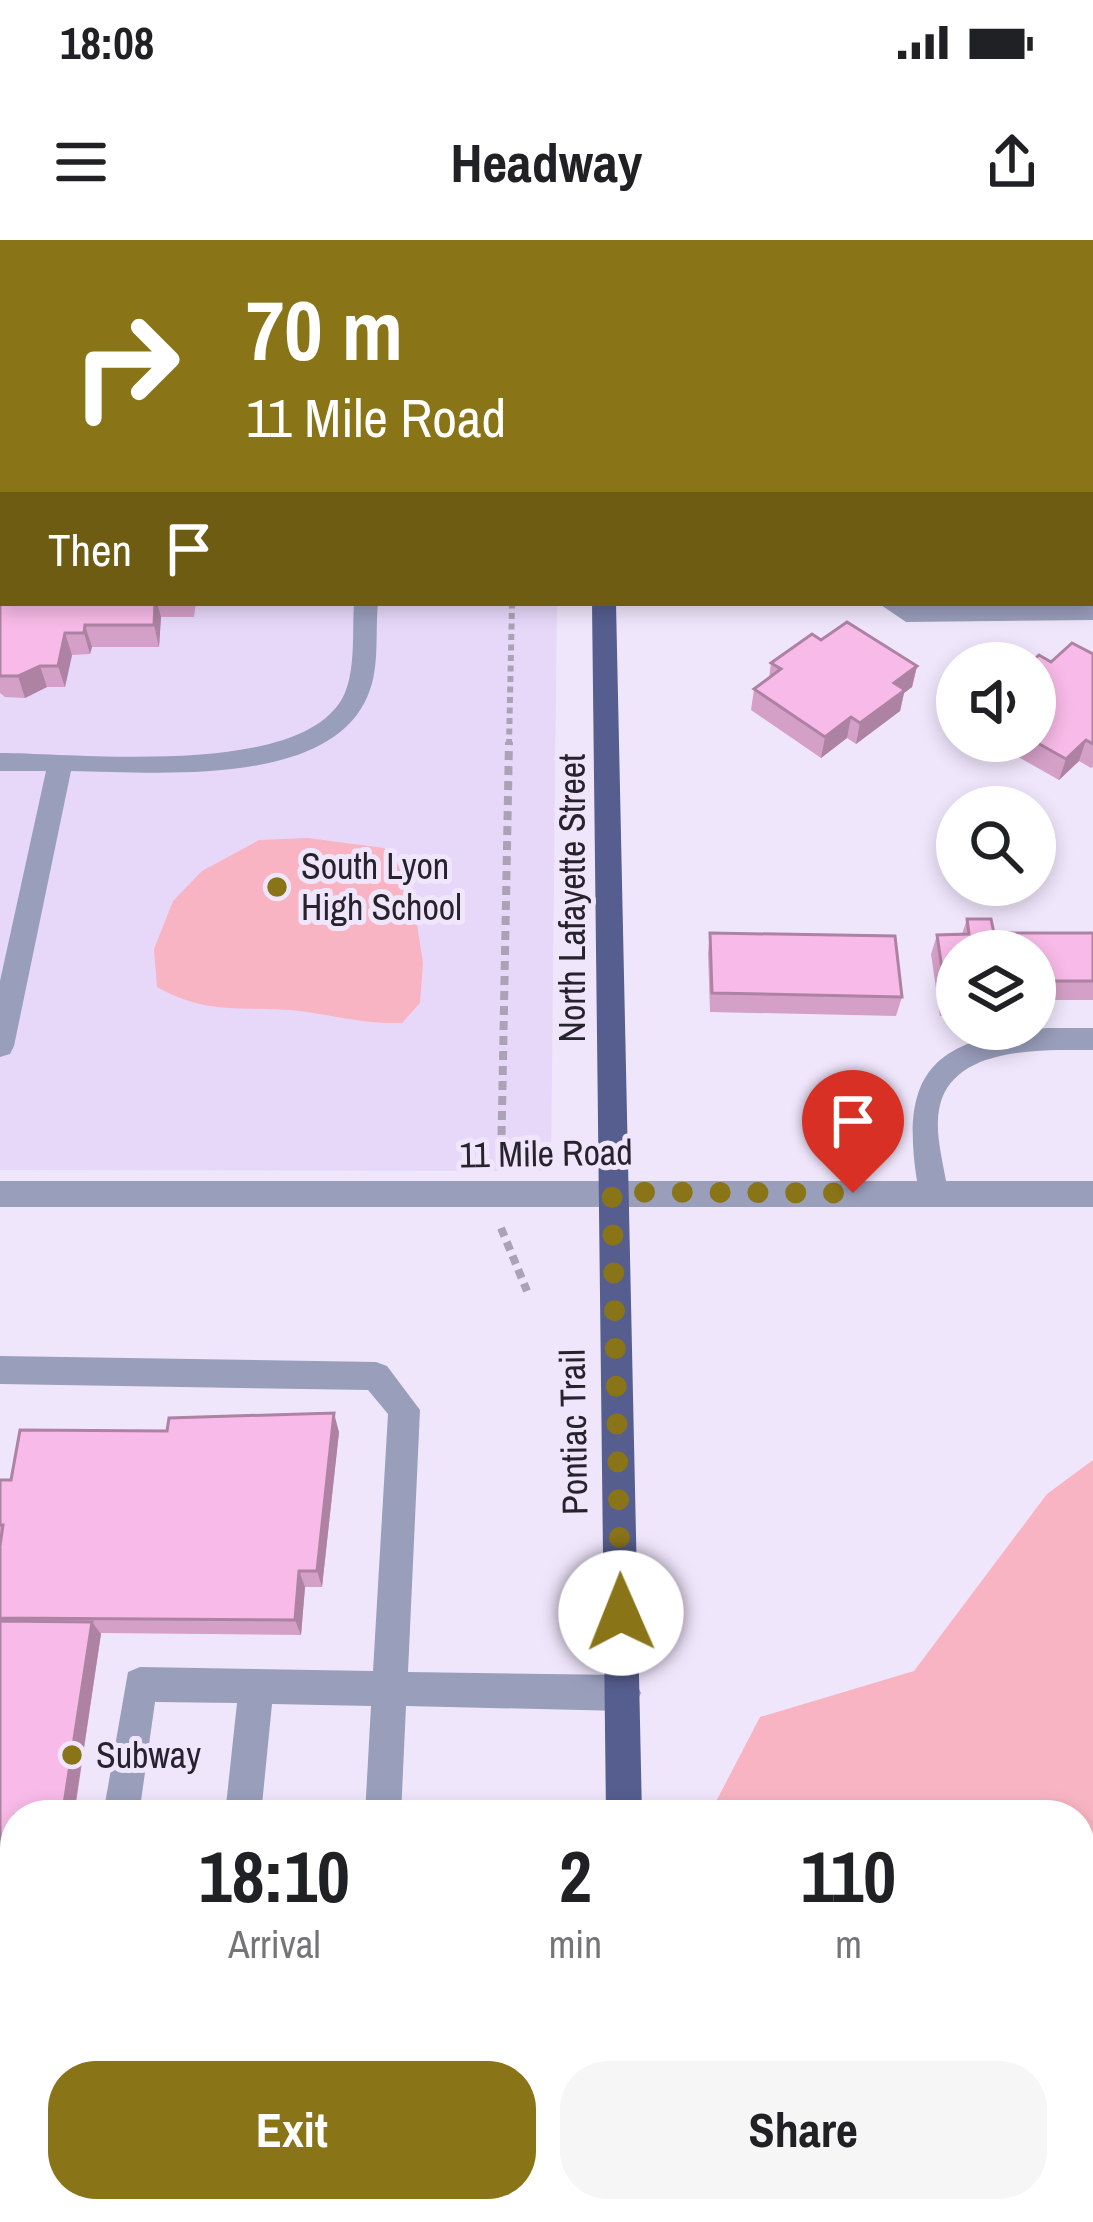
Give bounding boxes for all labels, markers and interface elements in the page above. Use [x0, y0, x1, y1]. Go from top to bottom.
text: 18:08 [60, 12, 154, 73]
text: Headway [451, 126, 642, 199]
icon: menu [48, 129, 114, 195]
icon: share [979, 129, 1045, 195]
text: 70 m [246, 273, 403, 386]
icon: right [48, 288, 204, 444]
text: 11 Mile Road [246, 381, 506, 454]
icon: arrive [156, 516, 222, 582]
text: Then [48, 519, 132, 580]
map controls [936, 642, 1056, 1050]
button: sound [936, 642, 1056, 762]
street label: North Lafayette Street [548, 754, 596, 1042]
button: search [936, 786, 1056, 906]
place label: South Lyon High School [301, 842, 462, 931]
marker: South Lyon High School [264, 874, 290, 900]
button: layers [936, 930, 1056, 1050]
pin [802, 1070, 904, 1193]
icon: arrive [820, 1088, 886, 1154]
street label: 11 Mile Road [459, 1127, 633, 1179]
street label: Pontiac Trail [548, 1349, 598, 1515]
position arrow [558, 1550, 684, 1676]
place label: Subway [96, 1731, 201, 1779]
marker: Subway [59, 1742, 85, 1768]
text: 18:10 [199, 1827, 350, 1924]
text: 2 [559, 1827, 592, 1924]
text: 110 [801, 1827, 896, 1924]
text: Arrival [228, 1918, 321, 1970]
text: min [549, 1918, 602, 1970]
text: m [835, 1918, 862, 1970]
button: Exit [48, 2061, 536, 2199]
button: Share [560, 2061, 1047, 2199]

